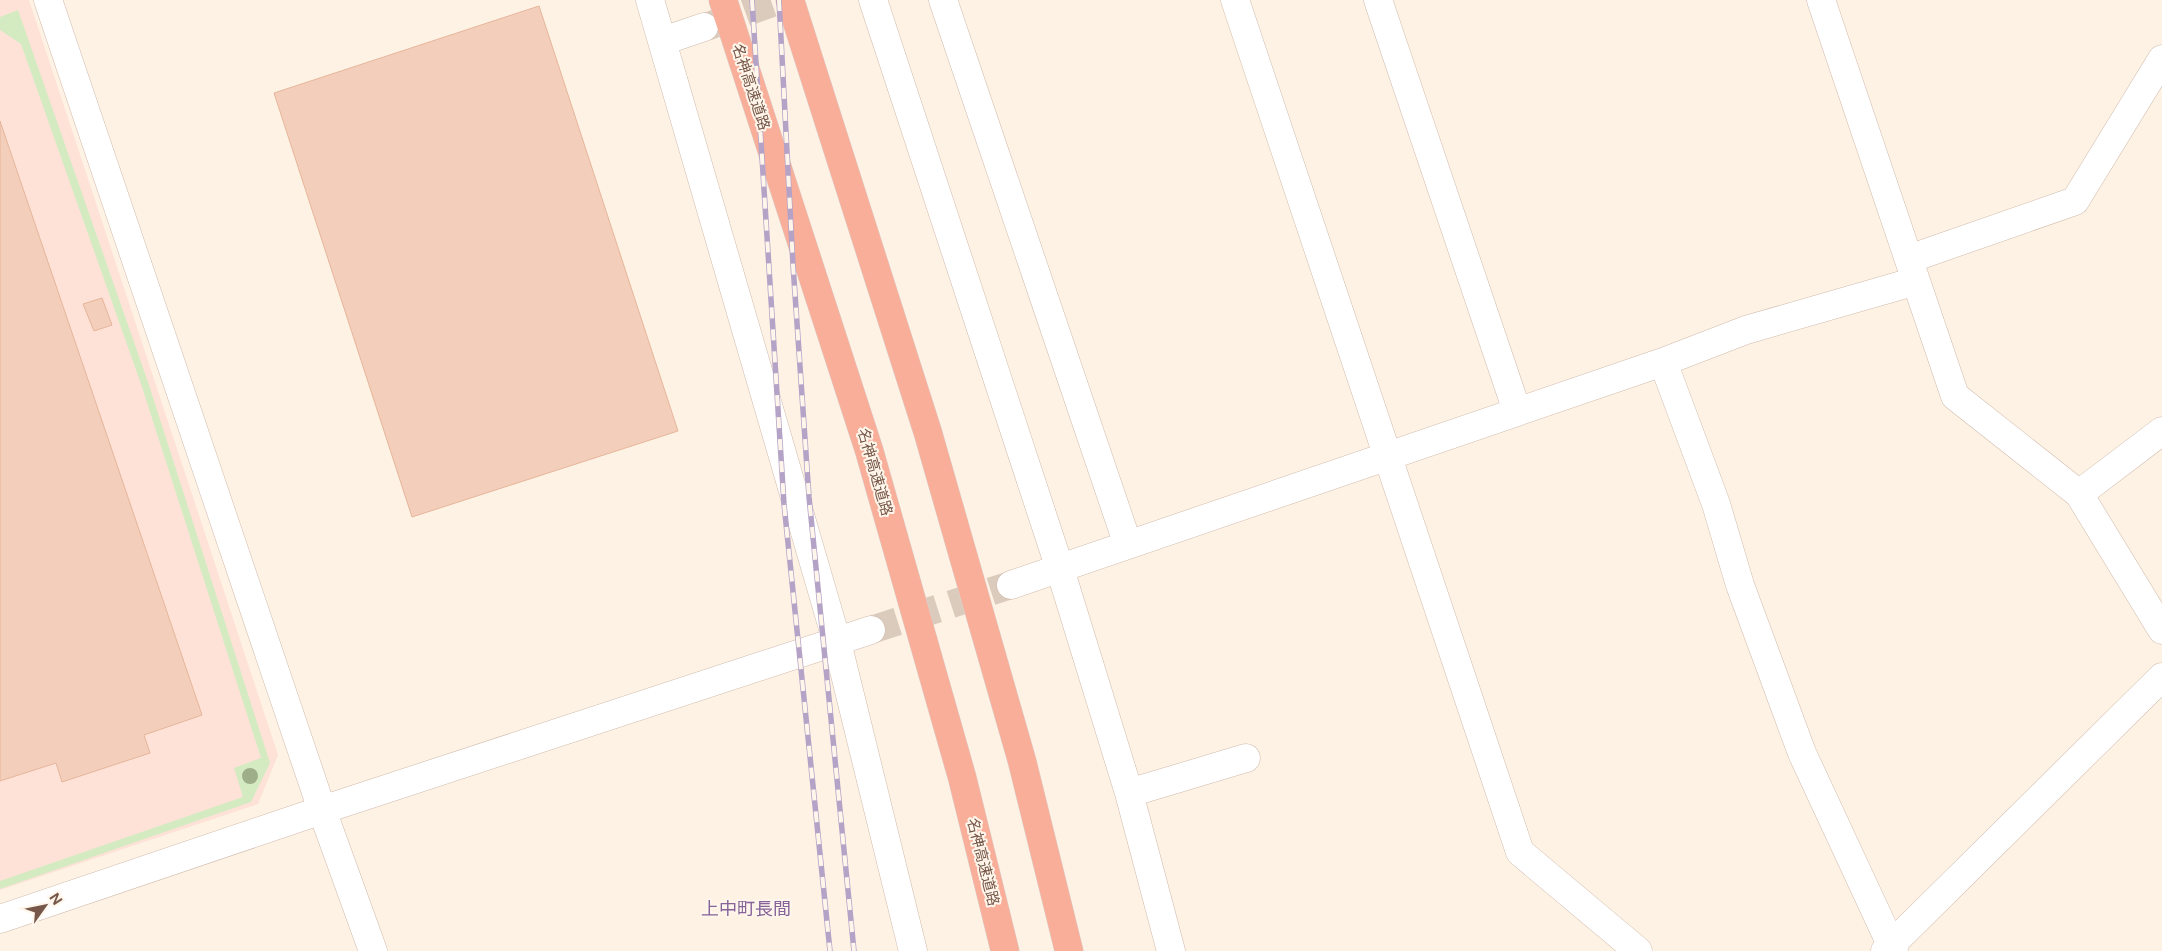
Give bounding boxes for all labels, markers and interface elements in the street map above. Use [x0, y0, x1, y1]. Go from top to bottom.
street label: 名神高速道路 [729, 41, 773, 132]
street label: 名神高速道路 [855, 426, 896, 517]
street label: 名神高速道路 [964, 816, 1003, 908]
north arrow [20, 881, 70, 931]
text: N [46, 890, 66, 908]
district label: 上中町長間 [701, 898, 791, 919]

